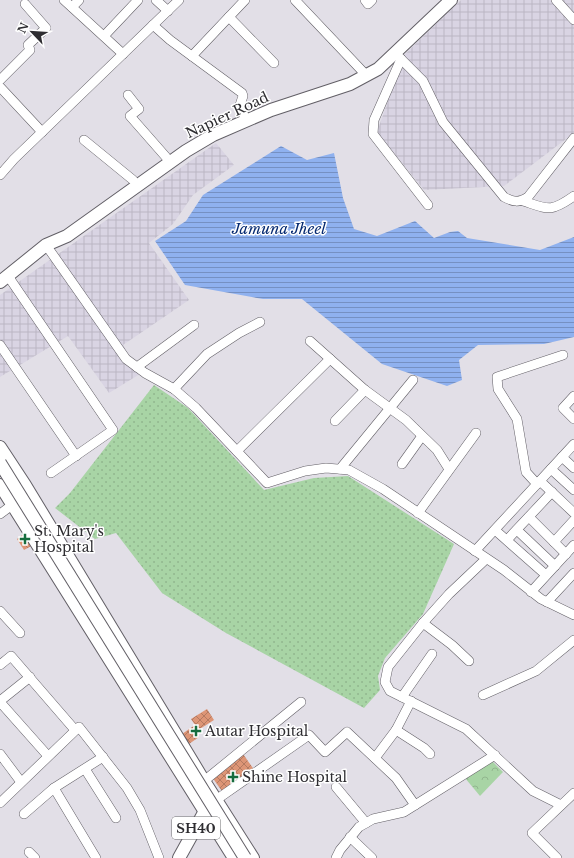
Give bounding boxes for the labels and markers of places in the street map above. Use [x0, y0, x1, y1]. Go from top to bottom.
place label: St. Mary's Hospital [34, 522, 104, 556]
marker: St. Mary's Hospital [19, 533, 31, 545]
place label: Autar Hospital [204, 722, 309, 740]
marker: Autar Hospital [190, 725, 202, 737]
place label: Shine Hospital [242, 768, 348, 786]
marker: Shine Hospital [227, 771, 239, 783]

